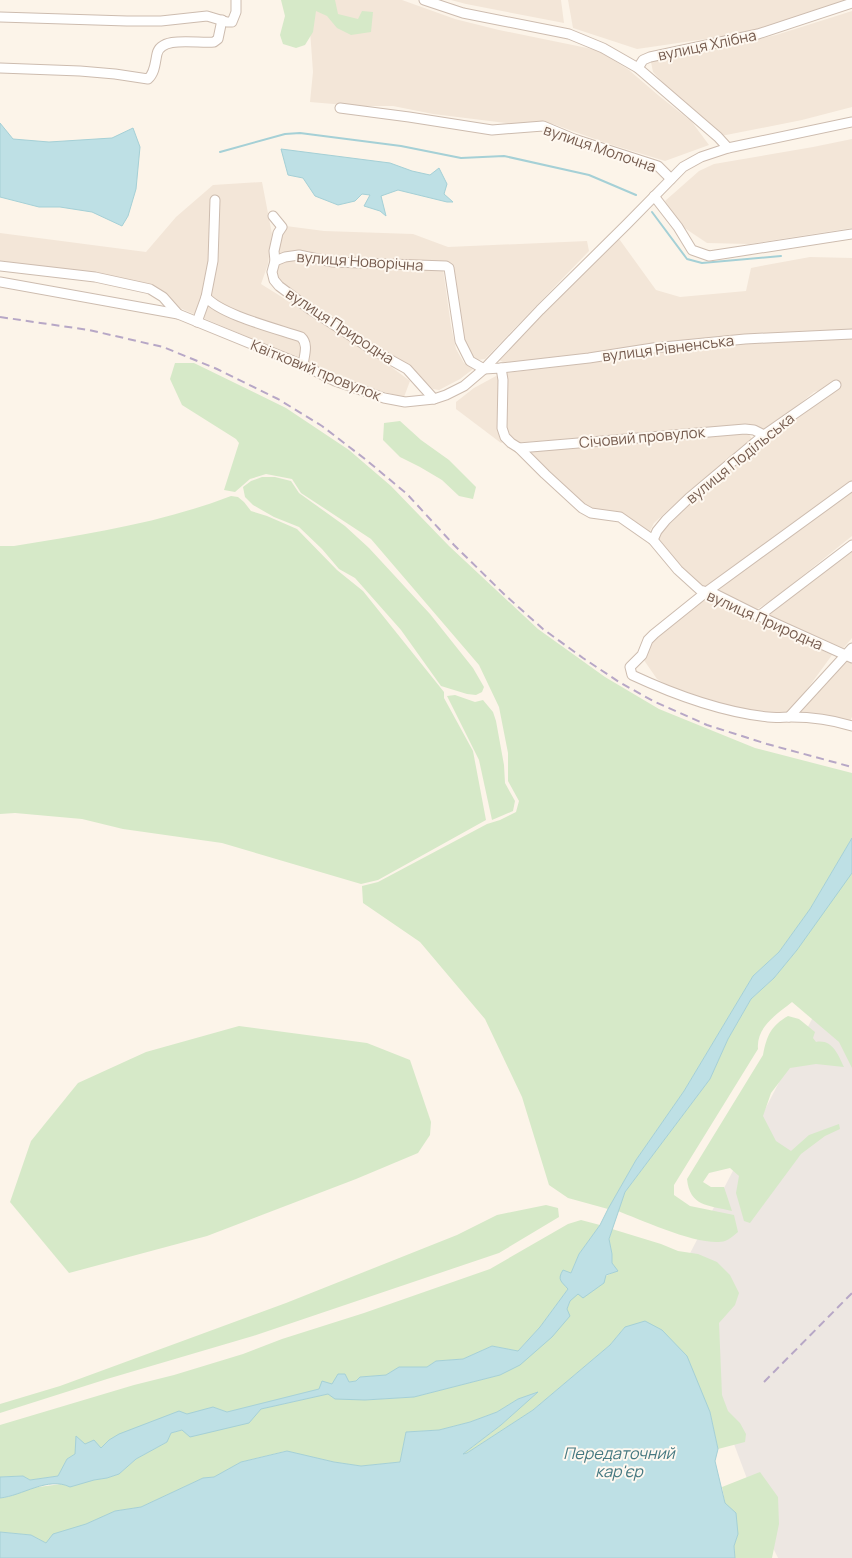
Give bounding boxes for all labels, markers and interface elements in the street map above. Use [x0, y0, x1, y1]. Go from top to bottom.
street label: вулиця Хлібна [656, 24, 758, 66]
street label: вулиця Молочна [541, 119, 659, 177]
street label: вулиця Новорічна [296, 246, 424, 276]
street label: вулиця Природна [282, 283, 398, 369]
street label: вулиця Рівненська [601, 330, 735, 366]
street label: Квітковий провулок [248, 334, 385, 406]
street label: вулиця Подільська [681, 408, 799, 508]
street label: Січовий провулок [578, 421, 706, 453]
street label: вулиця Природна [704, 585, 826, 655]
water label: Передаточний кар'єр [563, 1442, 677, 1482]

